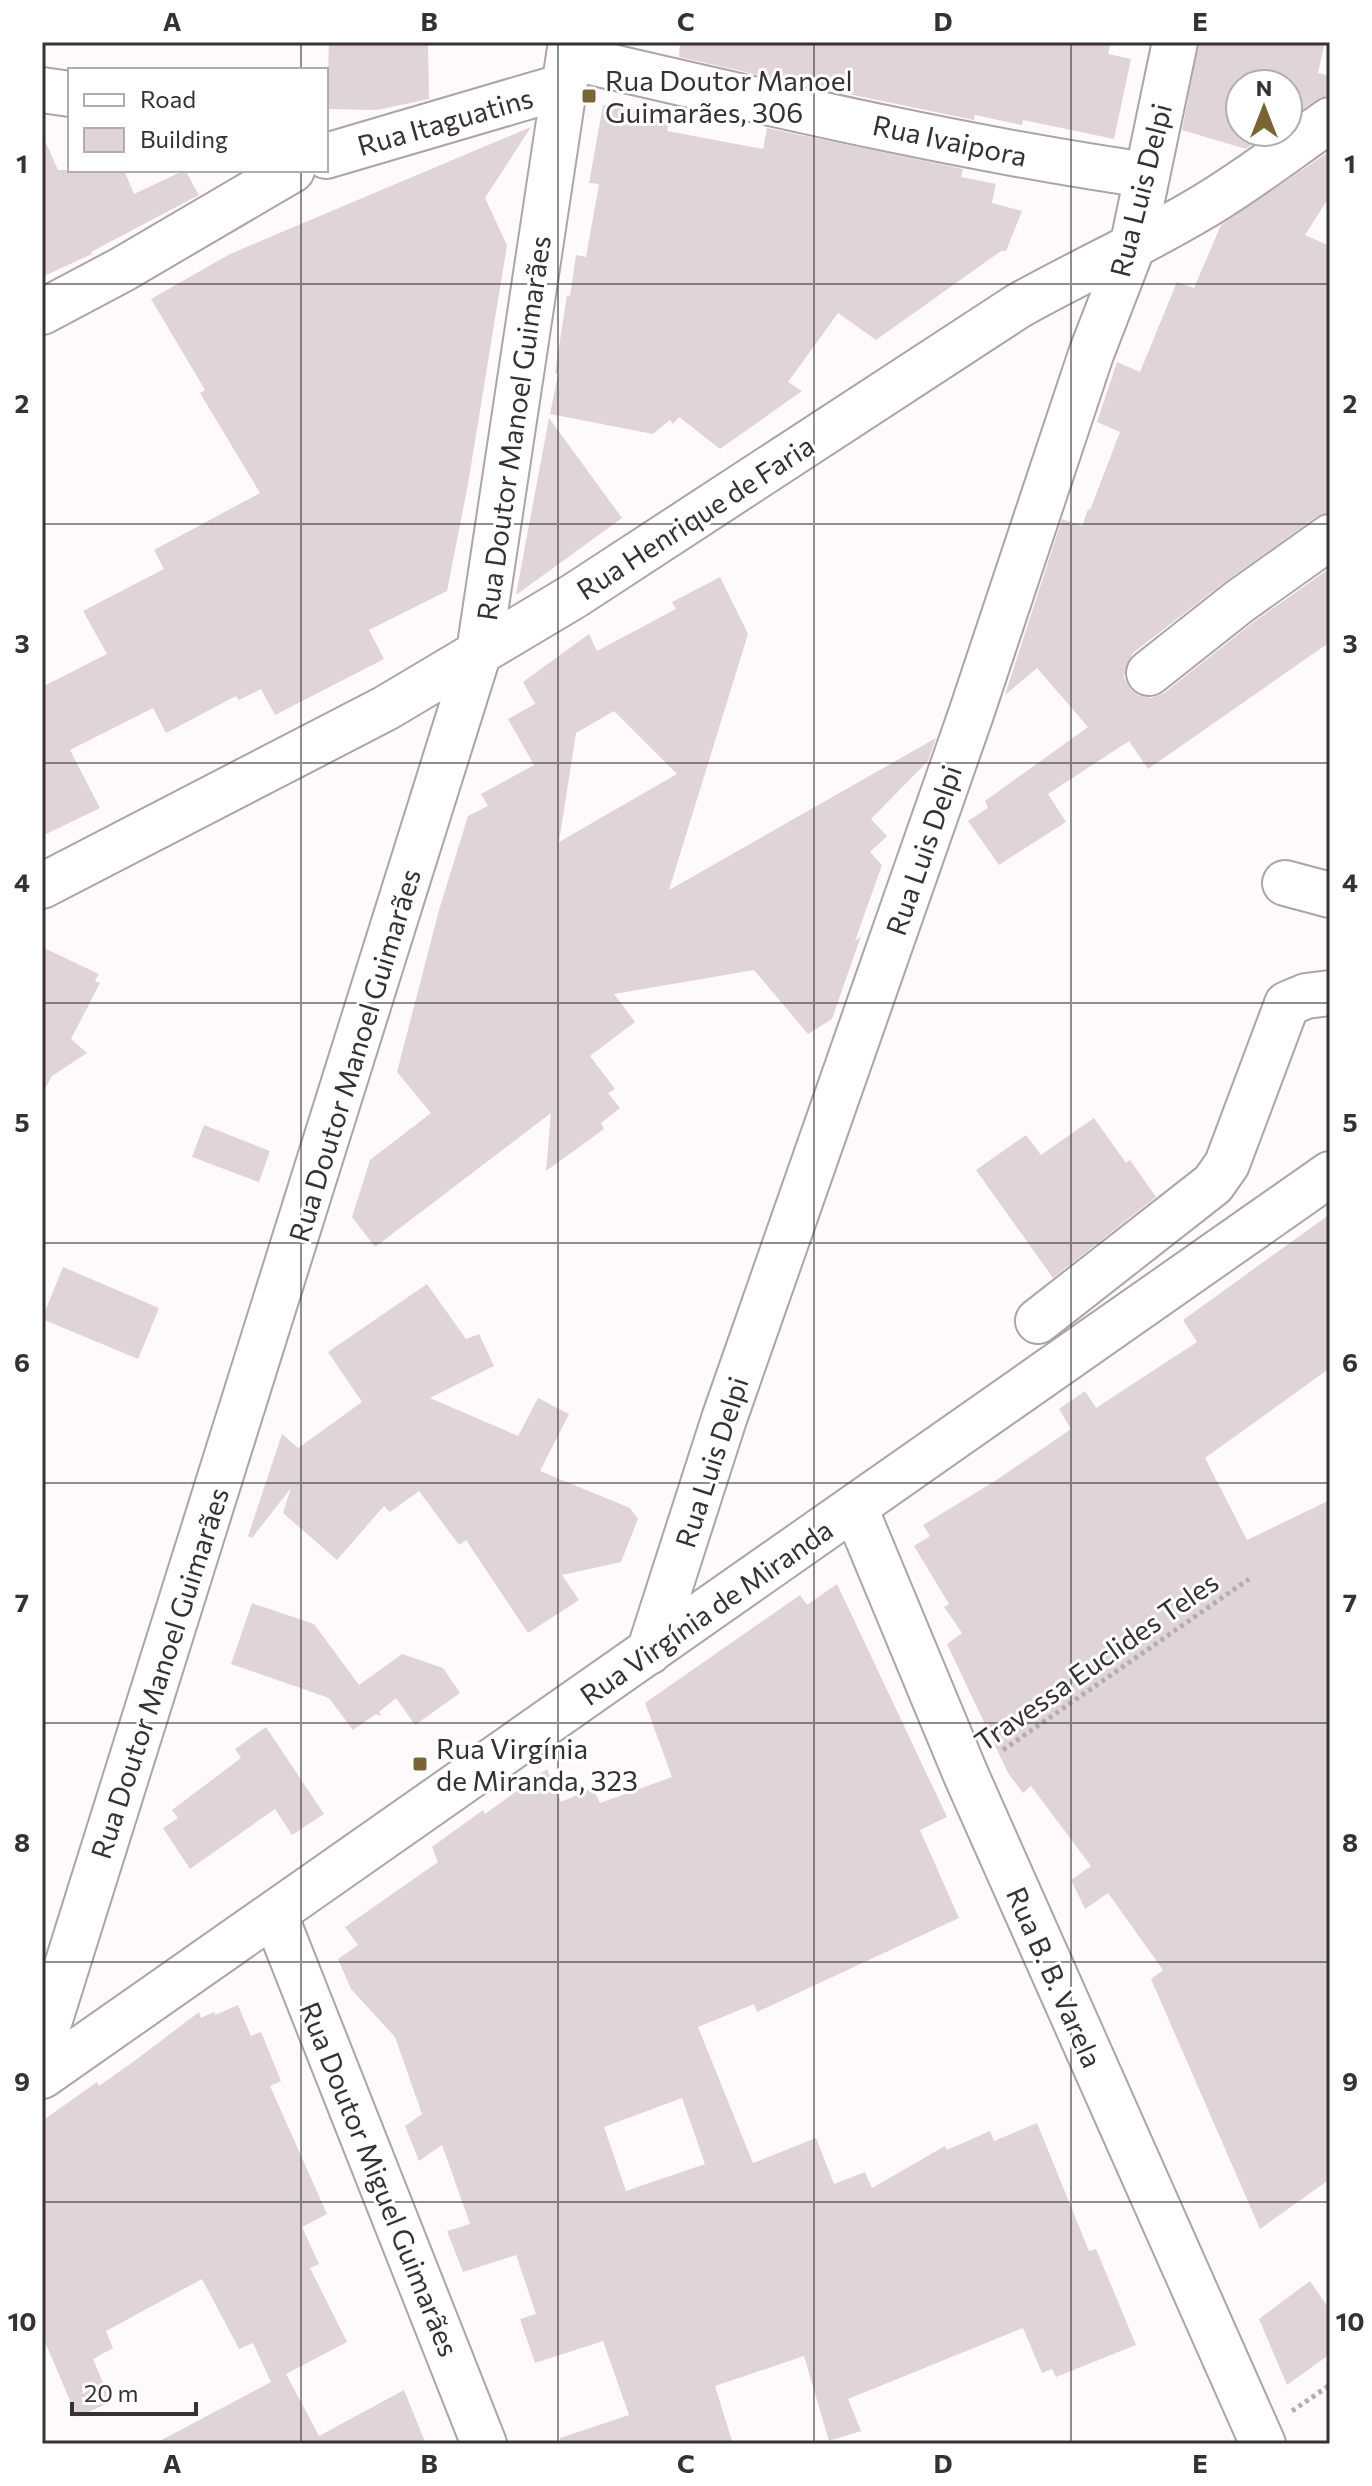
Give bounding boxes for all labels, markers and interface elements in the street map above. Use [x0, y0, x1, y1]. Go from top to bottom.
text: A [163, 5, 182, 36]
text: B [420, 5, 438, 36]
text: C [677, 5, 695, 36]
text: D [933, 5, 953, 36]
text: E [1192, 5, 1208, 36]
place label: Rua Doutor Manoel Guimarães, 306 [605, 63, 853, 129]
legend [68, 68, 328, 172]
north arrow [1224, 68, 1304, 148]
text: N [1256, 74, 1272, 101]
street label: Rua Itaguatins [353, 80, 537, 162]
text: Road [140, 84, 196, 113]
marker: Rua Doutor Manoel Guimarães, 306 [580, 87, 598, 105]
street label: Rua Luis Delpi [1102, 100, 1178, 280]
street label: Rua Ivaipora [870, 107, 1030, 173]
text: Building [140, 124, 228, 153]
text: 1 [16, 147, 28, 178]
text: 1 [1344, 147, 1356, 178]
street label: Rua Doutor Manoel Guimarães [469, 233, 557, 623]
text: 2 [15, 387, 29, 418]
text: 2 [1343, 387, 1357, 418]
street label: Rua Henrique de Faria [570, 428, 820, 606]
text: 3 [14, 627, 30, 658]
text: 3 [1342, 627, 1358, 658]
street label: Rua Luis Delpi [878, 761, 968, 939]
street label: Rua Doutor Manoel Guimarães [281, 864, 427, 1246]
text: 4 [14, 866, 30, 897]
text: 4 [1342, 866, 1358, 897]
text: 5 [14, 1106, 30, 1137]
text: 5 [1342, 1106, 1358, 1137]
text: 6 [14, 1346, 30, 1377]
text: 6 [1342, 1346, 1358, 1377]
street label: Rua Luis Delpi [667, 1372, 755, 1552]
street label: Rua Doutor Manoel Guimarães [83, 1483, 235, 1863]
street label: Rua Virgínia de Miranda [573, 1512, 839, 1712]
street label: Travessa Euclides Teles [968, 1564, 1224, 1758]
text: 7 [15, 1586, 29, 1617]
text: 7 [1343, 1586, 1357, 1617]
place label: Rua Virgínia de Miranda, 323 [436, 1731, 638, 1797]
marker: Rua Virgínia de Miranda, 323 [411, 1755, 429, 1773]
text: 8 [14, 1826, 30, 1857]
text: 8 [1342, 1826, 1358, 1857]
street label: Rua B. B. Varela [1000, 1881, 1110, 2073]
street label: Rua Doutor Miguel Guimarães [293, 1997, 467, 2361]
text: 9 [14, 2065, 30, 2096]
text: 9 [1342, 2065, 1358, 2096]
text: 10 [7, 2305, 37, 2336]
text: 10 [1335, 2305, 1365, 2336]
scale bar [72, 2366, 196, 2416]
text: 20 m [84, 2378, 138, 2407]
text: A [163, 2447, 182, 2478]
text: B [420, 2447, 438, 2478]
text: C [677, 2447, 695, 2478]
text: D [933, 2447, 953, 2478]
text: E [1192, 2447, 1208, 2478]

